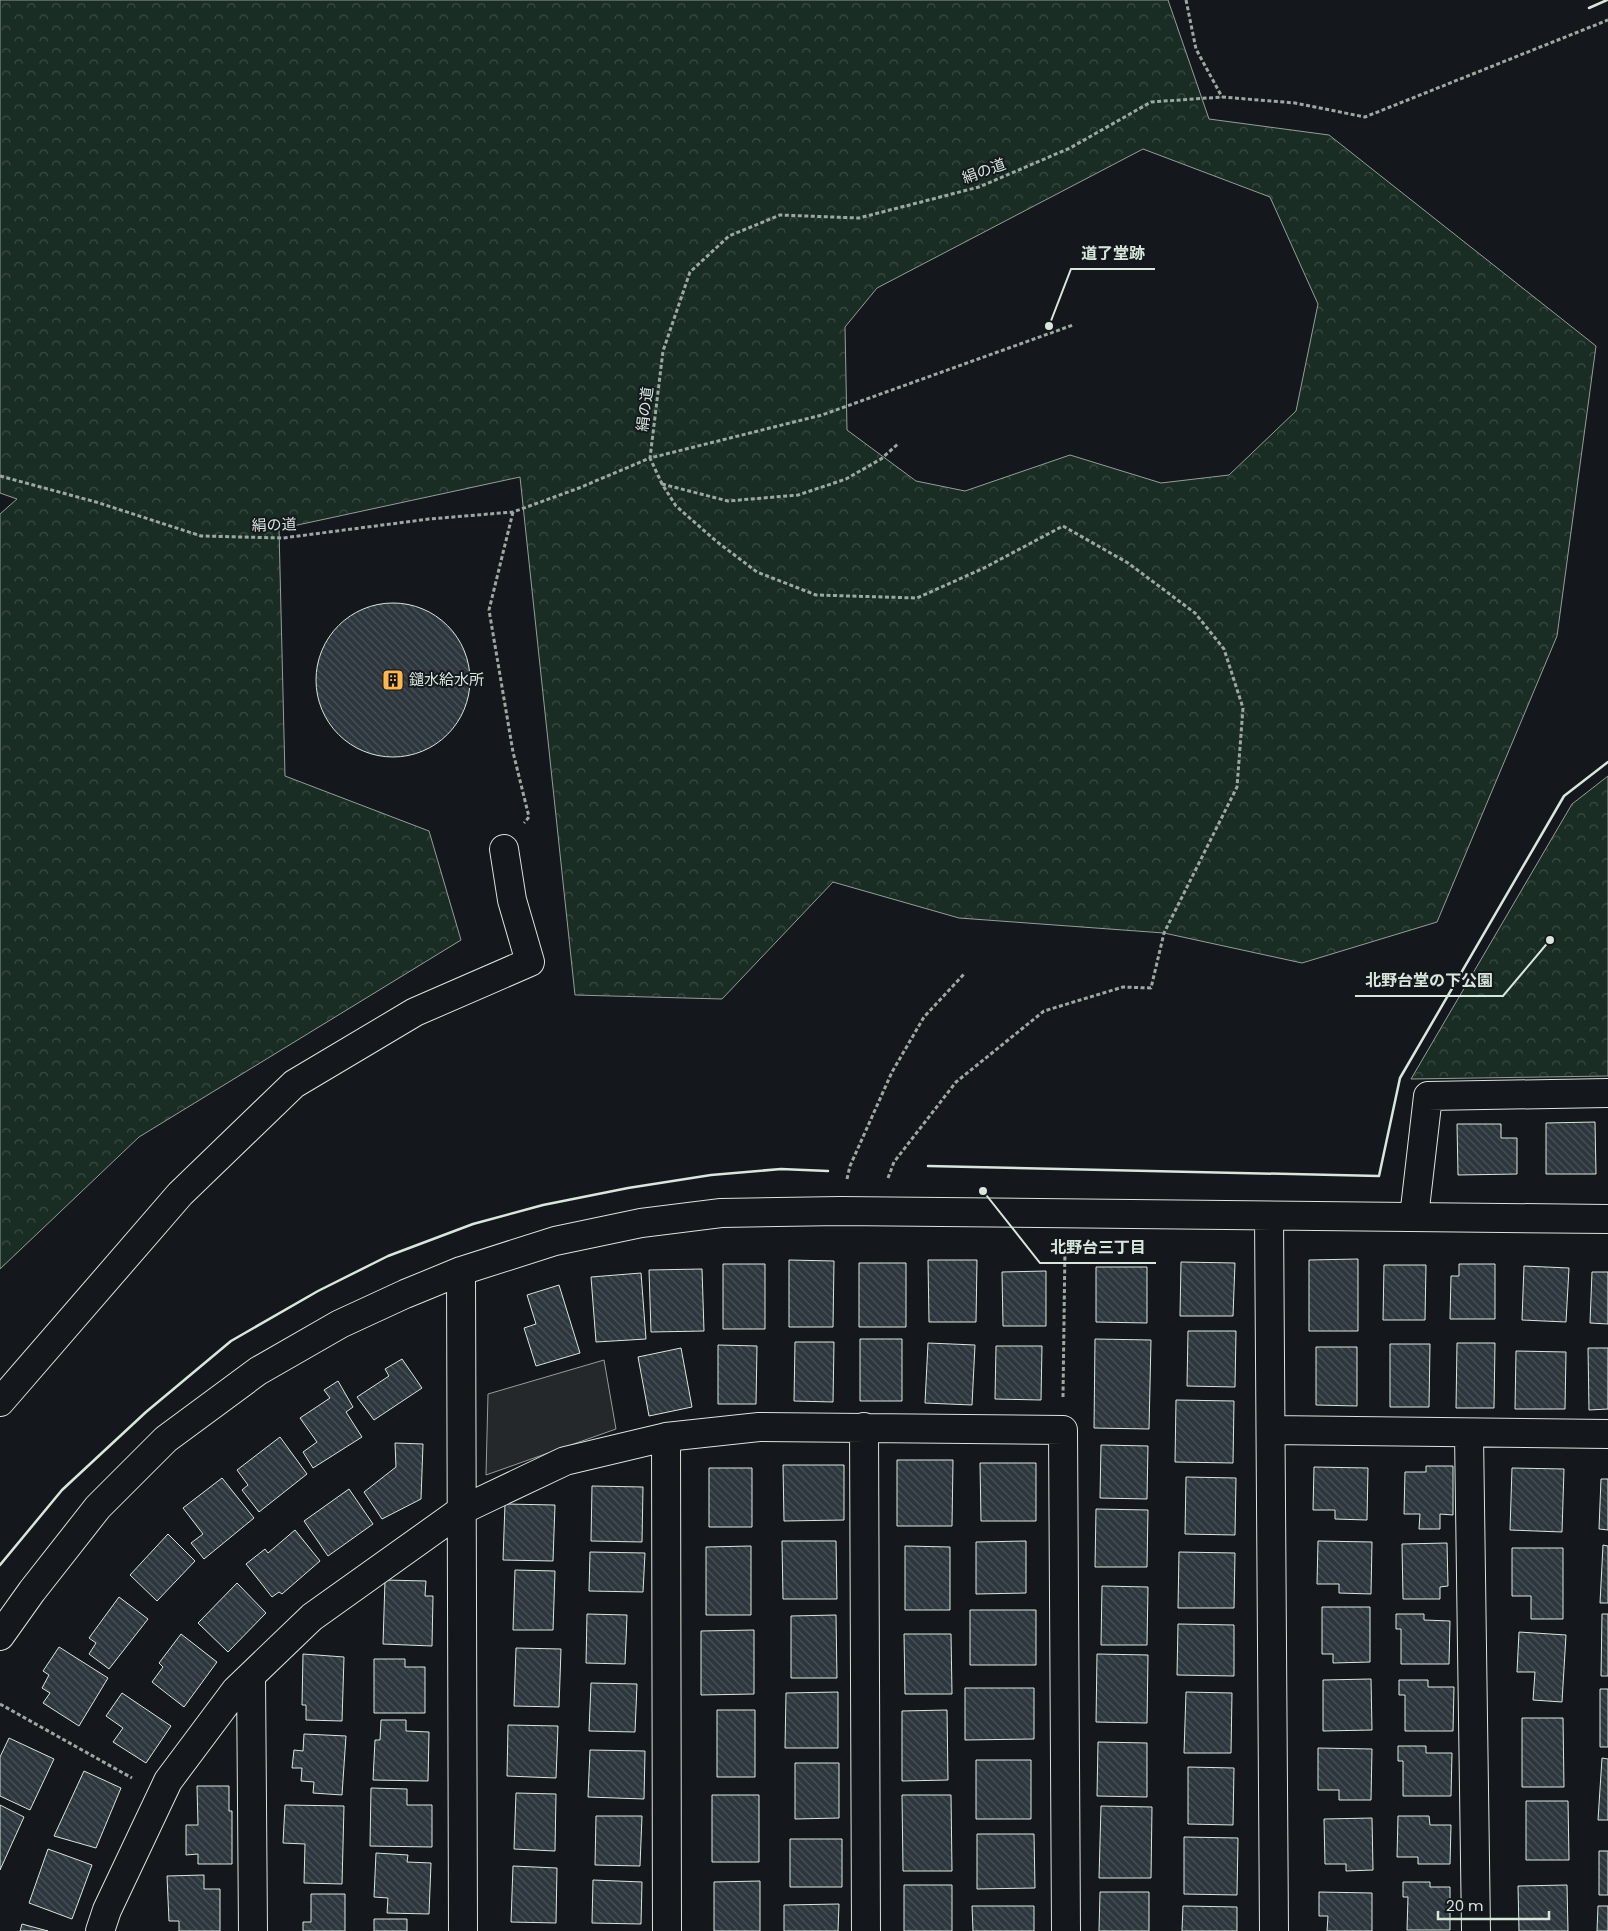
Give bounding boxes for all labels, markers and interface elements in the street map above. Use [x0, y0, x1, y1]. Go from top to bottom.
street label: 絹の道 [959, 153, 1009, 188]
callout: 道了堂跡 [1071, 238, 1155, 269]
text: 道了堂跡 [1081, 242, 1145, 265]
street label: 絹の道 [631, 385, 658, 433]
street label: 絹の道 [251, 513, 297, 536]
building icon: 鑓水給水所 [381, 668, 405, 692]
place label: 鑓水給水所 [409, 669, 484, 690]
callout: 北野台堂の下公園 [1355, 965, 1503, 996]
text: 北野台堂の下公園 [1365, 969, 1493, 992]
callout: 北野台三丁目 [1040, 1232, 1156, 1263]
text: 北野台三丁目 [1050, 1236, 1146, 1259]
scale bar [1438, 1888, 1549, 1920]
text: 20 m [1446, 1895, 1484, 1916]

